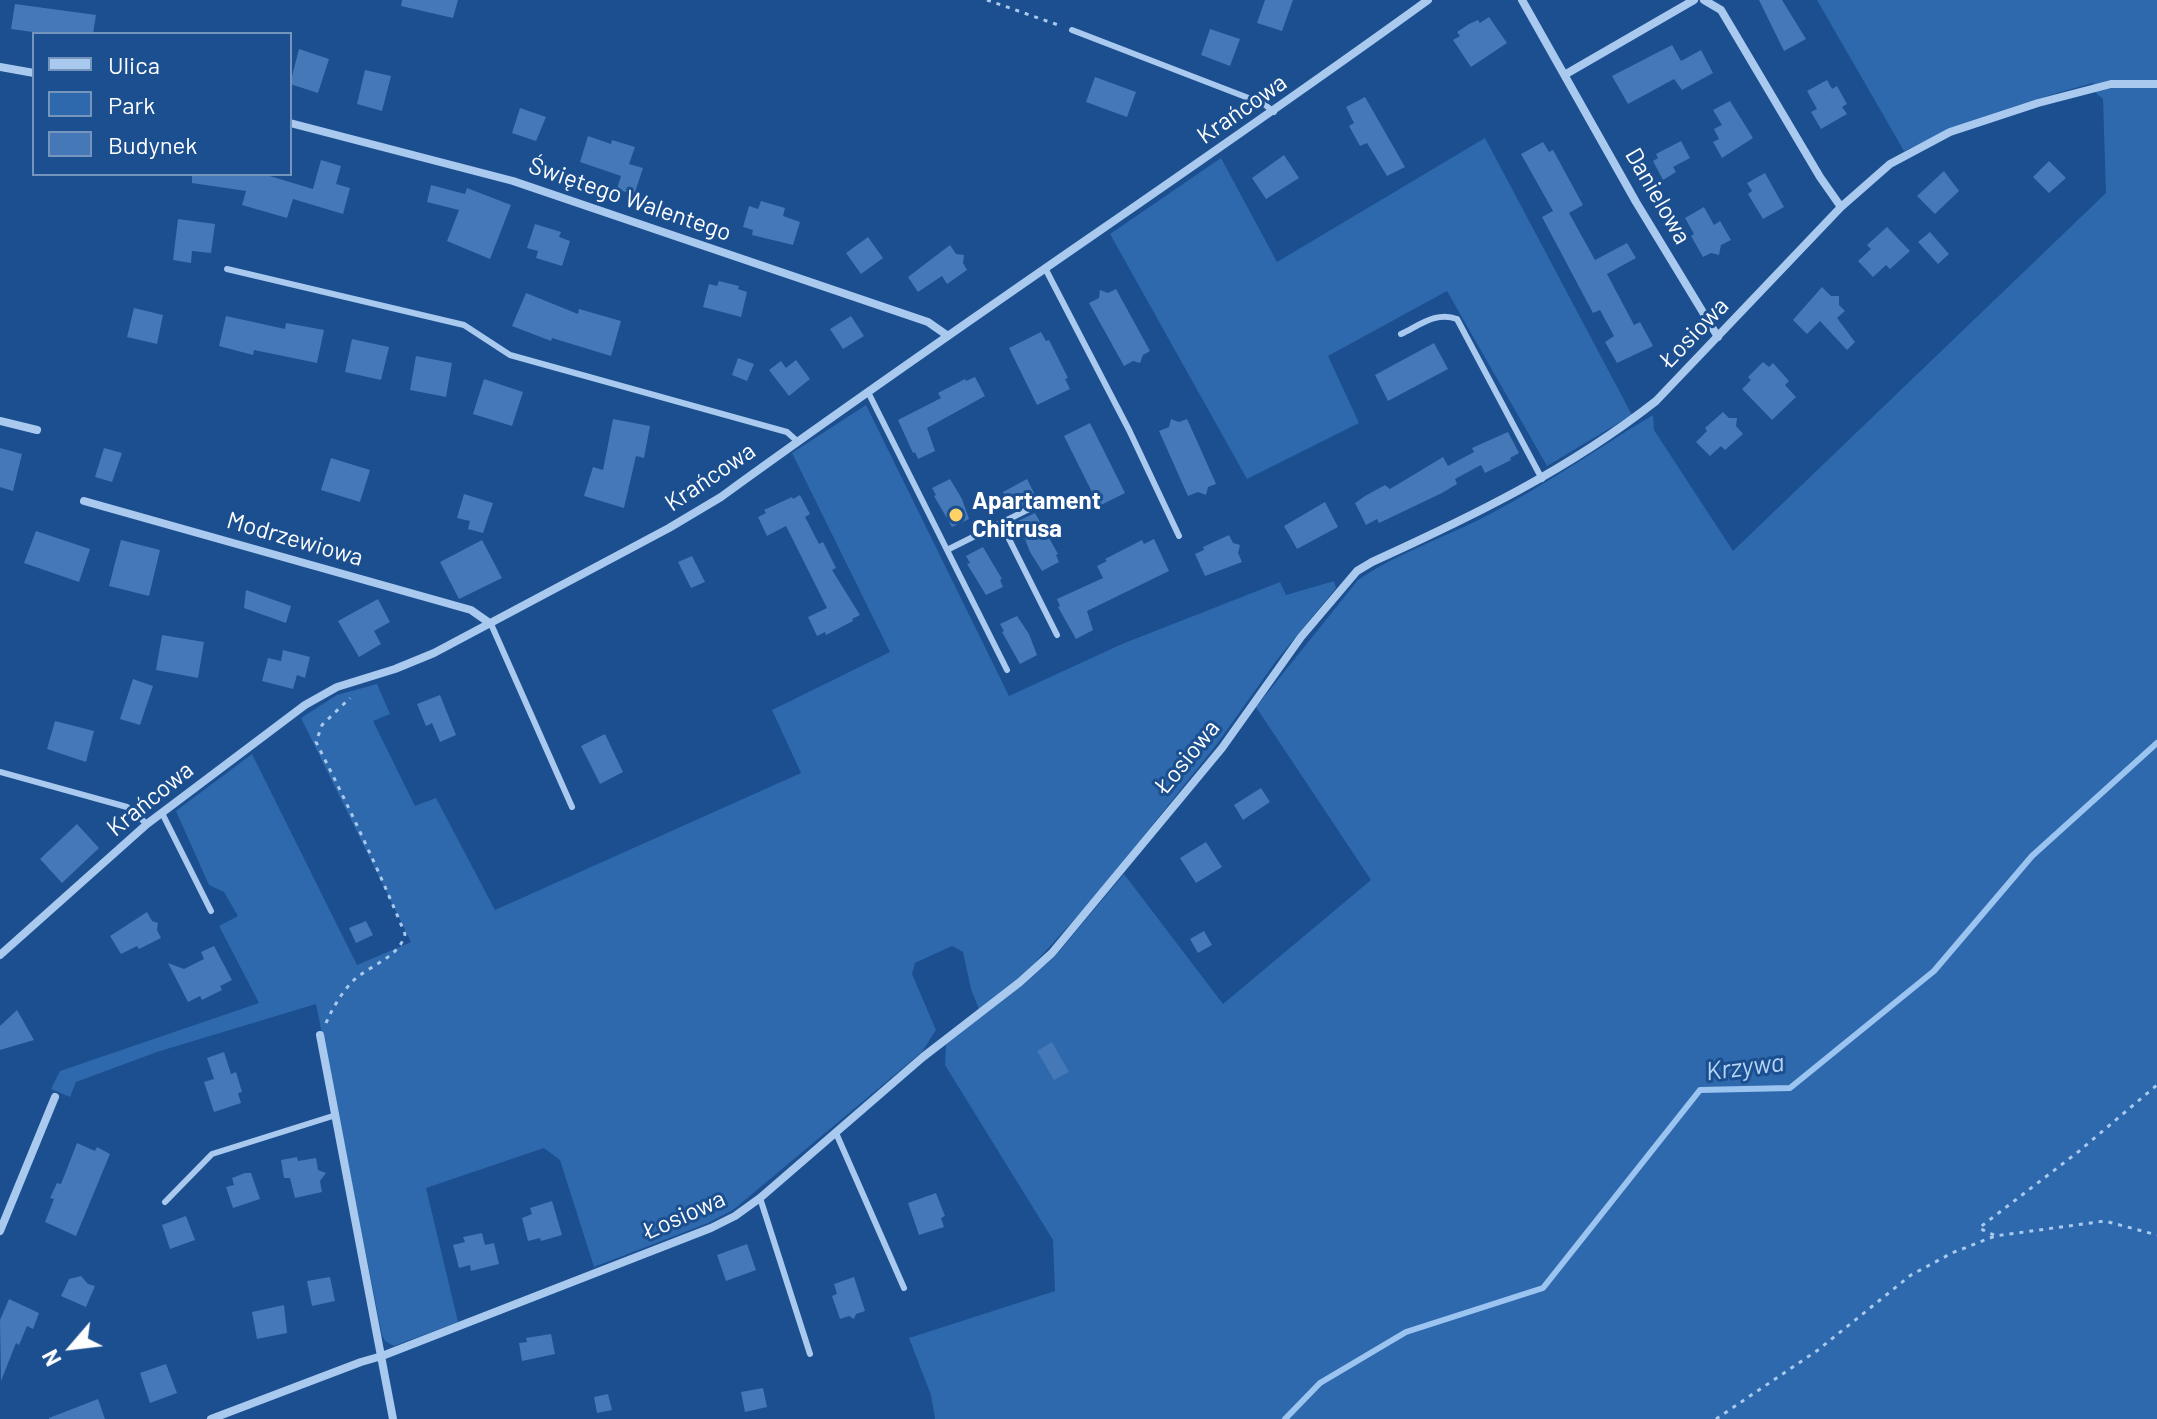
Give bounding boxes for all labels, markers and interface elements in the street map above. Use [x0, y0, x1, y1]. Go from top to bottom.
legend [32, 32, 292, 176]
text: Ulica [108, 50, 160, 79]
street label: Krańcowa [1192, 68, 1292, 150]
text: Park [108, 90, 155, 119]
text: Budynek [108, 130, 197, 159]
street label: Danielowa [1619, 143, 1697, 249]
street label: Świętego Walentego [525, 151, 735, 247]
street label: Łosiowa [1653, 292, 1735, 374]
street label: Krańcowa [659, 436, 761, 518]
place label: Apartament Chitrusa [972, 487, 1101, 543]
street label: Modrzewiowa [223, 506, 367, 572]
marker: Apartament Chitrusa [947, 506, 965, 524]
street label: Łosiowa [1148, 714, 1226, 800]
street label: Krańcowa [101, 755, 199, 843]
water label: Krzywa [1704, 1047, 1786, 1087]
street label: Łosiowa [638, 1184, 730, 1246]
north arrow [32, 1307, 112, 1387]
text: N [36, 1346, 66, 1371]

